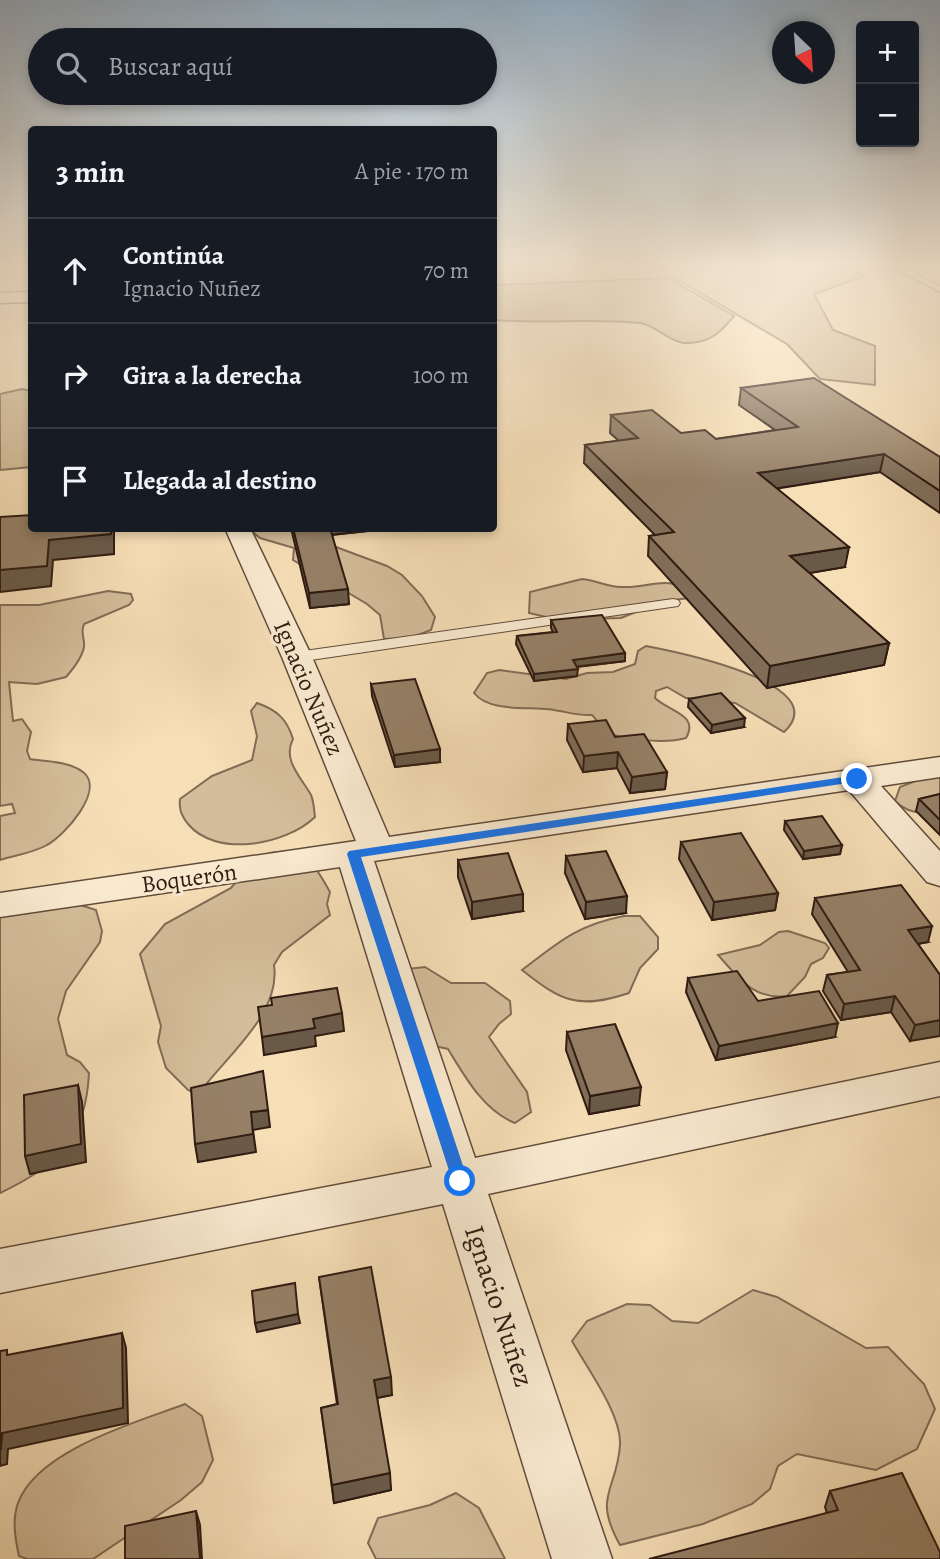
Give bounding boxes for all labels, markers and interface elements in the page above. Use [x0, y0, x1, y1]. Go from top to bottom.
north arrow [772, 21, 835, 84]
map controls [856, 21, 919, 147]
button: + [856, 21, 919, 84]
search box [28, 28, 497, 105]
icon: search [52, 48, 90, 86]
text: Buscar aquí [108, 49, 233, 84]
button: − [856, 84, 919, 147]
text: 3 min [56, 152, 125, 192]
text: A pie · 170 m [355, 156, 469, 187]
text: Continúa [123, 238, 224, 273]
icon: ahead [56, 252, 94, 290]
text: 70 m [423, 255, 469, 286]
text: Ignacio Nuñez [123, 273, 261, 304]
icon: right [56, 357, 94, 395]
text: Gira a la derecha [123, 358, 302, 393]
text: 100 m [413, 360, 469, 391]
icon: arrive [56, 462, 94, 500]
text: Llegada al destino [123, 463, 317, 498]
street label: Ignacio Nuñez [266, 616, 352, 760]
route end [841, 763, 872, 794]
street label: Boquerón [139, 855, 239, 901]
route start [444, 1165, 475, 1196]
street label: Ignacio Nuñez [455, 1221, 543, 1392]

